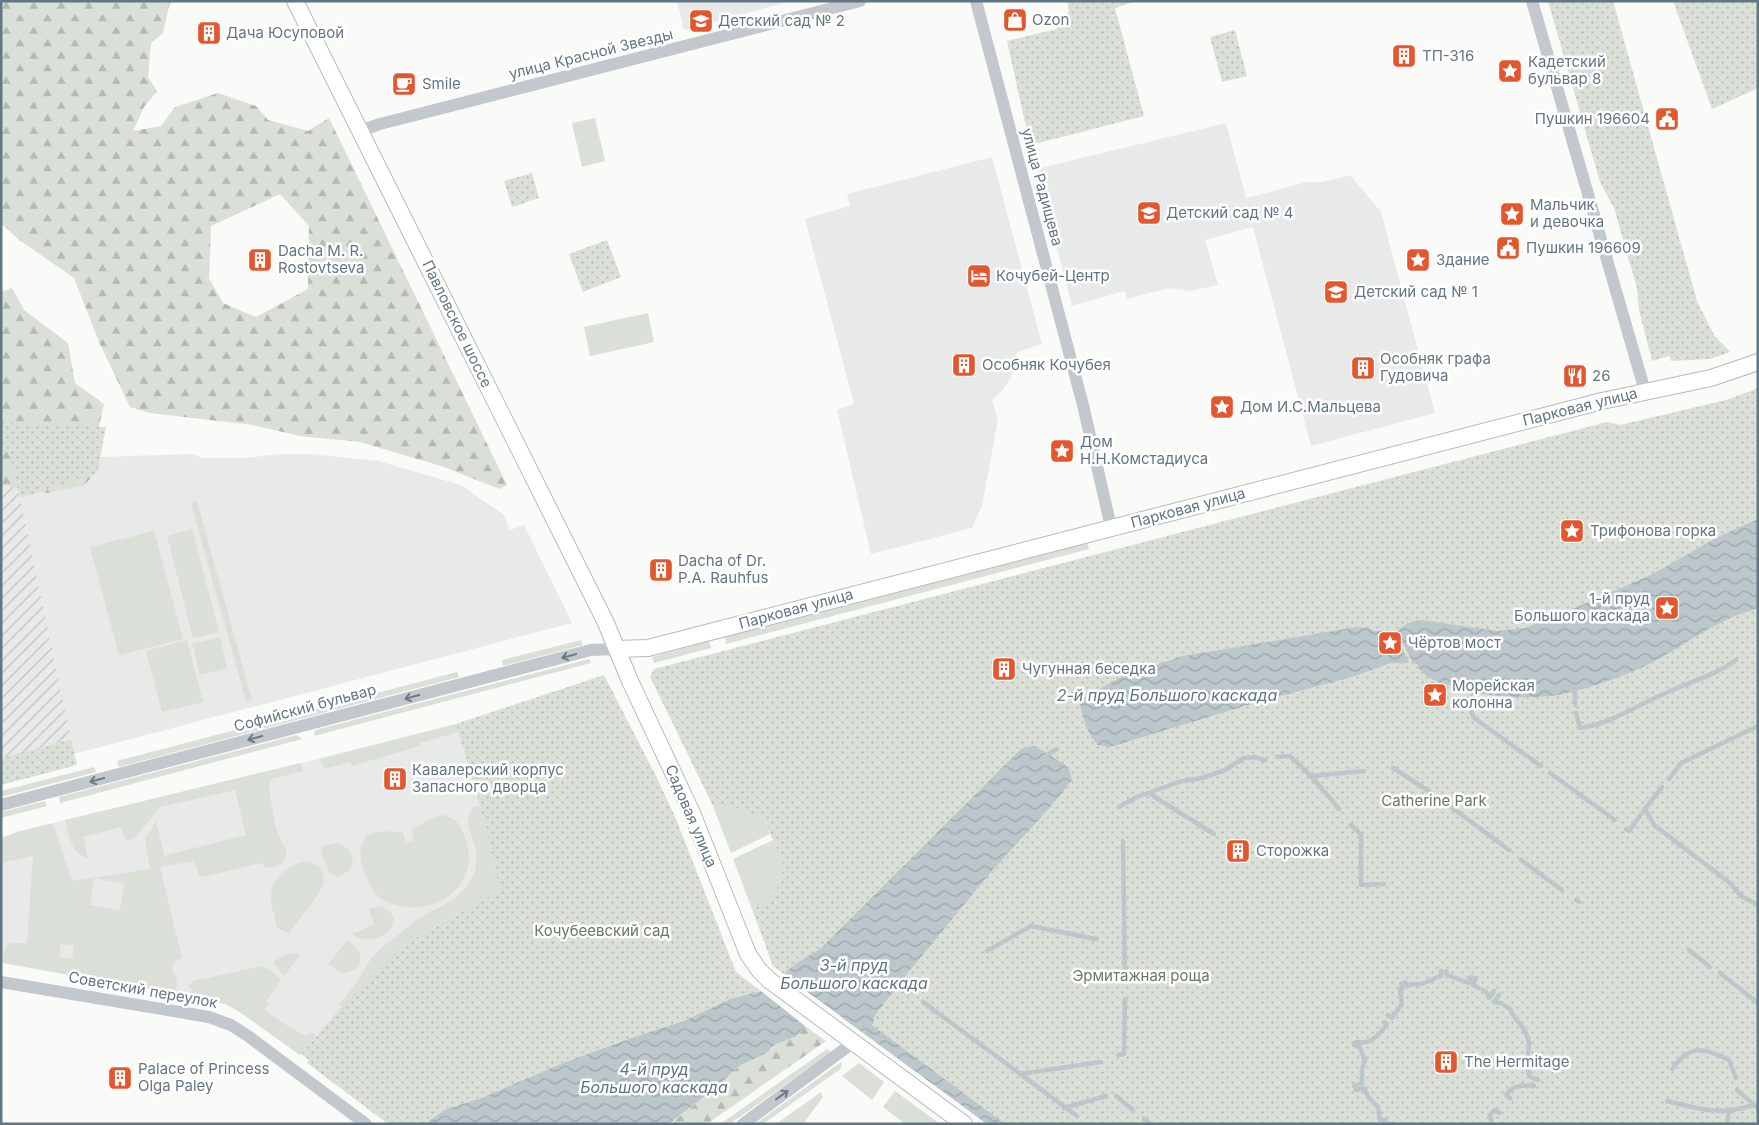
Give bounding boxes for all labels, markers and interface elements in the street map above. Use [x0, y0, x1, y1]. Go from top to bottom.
shop icon: Ozon [1002, 7, 1028, 33]
school or university icon: Детский сад № 2 [688, 8, 714, 34]
place label: Ozon [1032, 10, 1069, 29]
place label: Детский сад № 2 [718, 11, 845, 30]
building icon: Дача Юсуповой [196, 20, 222, 46]
place label: Дача Юсуповой [226, 23, 344, 42]
street label: улица Красной Звезды [507, 24, 675, 83]
building icon: ТП-316 [1391, 43, 1417, 69]
place label: ТП-316 [1422, 46, 1474, 65]
place label: Кадетский бульвар 8 [1528, 52, 1606, 88]
place icon: Кадетский бульвар 8 [1497, 58, 1523, 84]
cafe icon: Smile [391, 71, 417, 97]
place label: Smile [422, 74, 461, 93]
public building icon: Пушкин 196604 [1654, 106, 1680, 132]
place label: Пушкин 196604 [1535, 109, 1650, 128]
street label: улица Радищева [1018, 126, 1067, 248]
place label: Мальчик и девочка [1530, 195, 1604, 231]
school or university icon: Детский сад № 4 [1136, 200, 1162, 226]
place icon: Мальчик и девочка [1499, 201, 1525, 227]
place label: Детский сад № 4 [1166, 203, 1294, 222]
public building icon: Пушкин 196609 [1495, 235, 1521, 261]
place label: Пушкин 196609 [1526, 238, 1641, 257]
place label: Dacha M. R. Rostovtseva [278, 241, 364, 277]
building icon: Dacha M. R. Rostovtseva [247, 247, 273, 273]
place icon: Здание [1405, 247, 1431, 273]
place label: Здание [1436, 250, 1490, 269]
street label: Павловское шоссе [418, 257, 497, 391]
hotel icon: Кочубей-Центр [966, 263, 992, 289]
place label: Кочубей-Центр [996, 266, 1110, 285]
school or university icon: Детский сад № 1 [1323, 279, 1349, 305]
place label: Детский сад № 1 [1354, 282, 1478, 301]
place label: Особняк графа Гудовича [1380, 349, 1491, 385]
building icon: Особняк Кочубея [951, 352, 977, 378]
place label: Особняк Кочубея [982, 355, 1111, 374]
building icon: Особняк графа Гудовича [1350, 355, 1376, 381]
restaurant icon: 26 [1562, 363, 1588, 389]
place label: 26 [1592, 366, 1610, 385]
street label: Парковая улица [1521, 383, 1639, 430]
place icon: Дом И.С.Мальцева [1209, 394, 1235, 420]
place label: Дом И.С.Мальцева [1240, 397, 1381, 416]
place label: Дом Н.Н.Комстадиуса [1080, 432, 1208, 468]
place icon: Дом Н.Н.Комстадиуса [1049, 438, 1075, 464]
street label: Парковая улица [1129, 483, 1247, 532]
place icon: Трифонова горка [1559, 518, 1585, 544]
place label: Трифонова горка [1590, 521, 1716, 540]
place label: Dacha of Dr. P.A. Rauhfus [678, 551, 768, 587]
building icon: Dacha of Dr. P.A. Rauhfus [648, 557, 674, 583]
street label: Парковая улица [737, 584, 855, 633]
place label: 1-й пруд Большого каскада [1514, 589, 1650, 625]
place icon: 1-й пруд Большого каскада [1654, 595, 1680, 621]
place icon: Чёртов мост [1377, 630, 1403, 656]
place label: Чёртов мост [1408, 633, 1501, 652]
one-way arrow [561, 651, 577, 661]
building icon: Чугунная беседка [991, 656, 1017, 682]
place label: Чугунная беседка [1022, 659, 1156, 678]
place label: Морейская колонна [1452, 676, 1535, 712]
street label: Софийский бульвар [232, 679, 378, 736]
place icon: Морейская колонна [1422, 682, 1448, 708]
water label: 2-й пруд Большого каскада [1057, 685, 1277, 705]
one-way arrow [404, 693, 420, 702]
one-way arrow [247, 734, 263, 744]
place label: Кавалерский корпус Запасного дворца [412, 760, 564, 796]
street label: Садовая улица [661, 762, 722, 870]
building icon: Кавалерский корпус Запасного дворца [382, 766, 408, 792]
one-way arrow [90, 775, 106, 785]
park label: Catherine Park [1381, 791, 1487, 810]
building icon: Сторожка [1225, 838, 1251, 864]
place label: Сторожка [1256, 841, 1329, 860]
park label: Кочубеевский сад [534, 921, 670, 940]
water label: 3-й пруд Большого каскада [780, 955, 928, 993]
park label: Эрмитажная роща [1072, 966, 1210, 985]
street label: Советский переулок [67, 967, 219, 1012]
building icon: The Hermitage [1433, 1049, 1459, 1075]
place label: The Hermitage [1464, 1052, 1569, 1071]
place label: Palace of Princess Olga Paley [138, 1059, 270, 1095]
water label: 4-й пруд Большого каскада [580, 1059, 728, 1097]
building icon: Palace of Princess Olga Paley [107, 1065, 133, 1091]
one-way arrow [775, 1090, 789, 1100]

